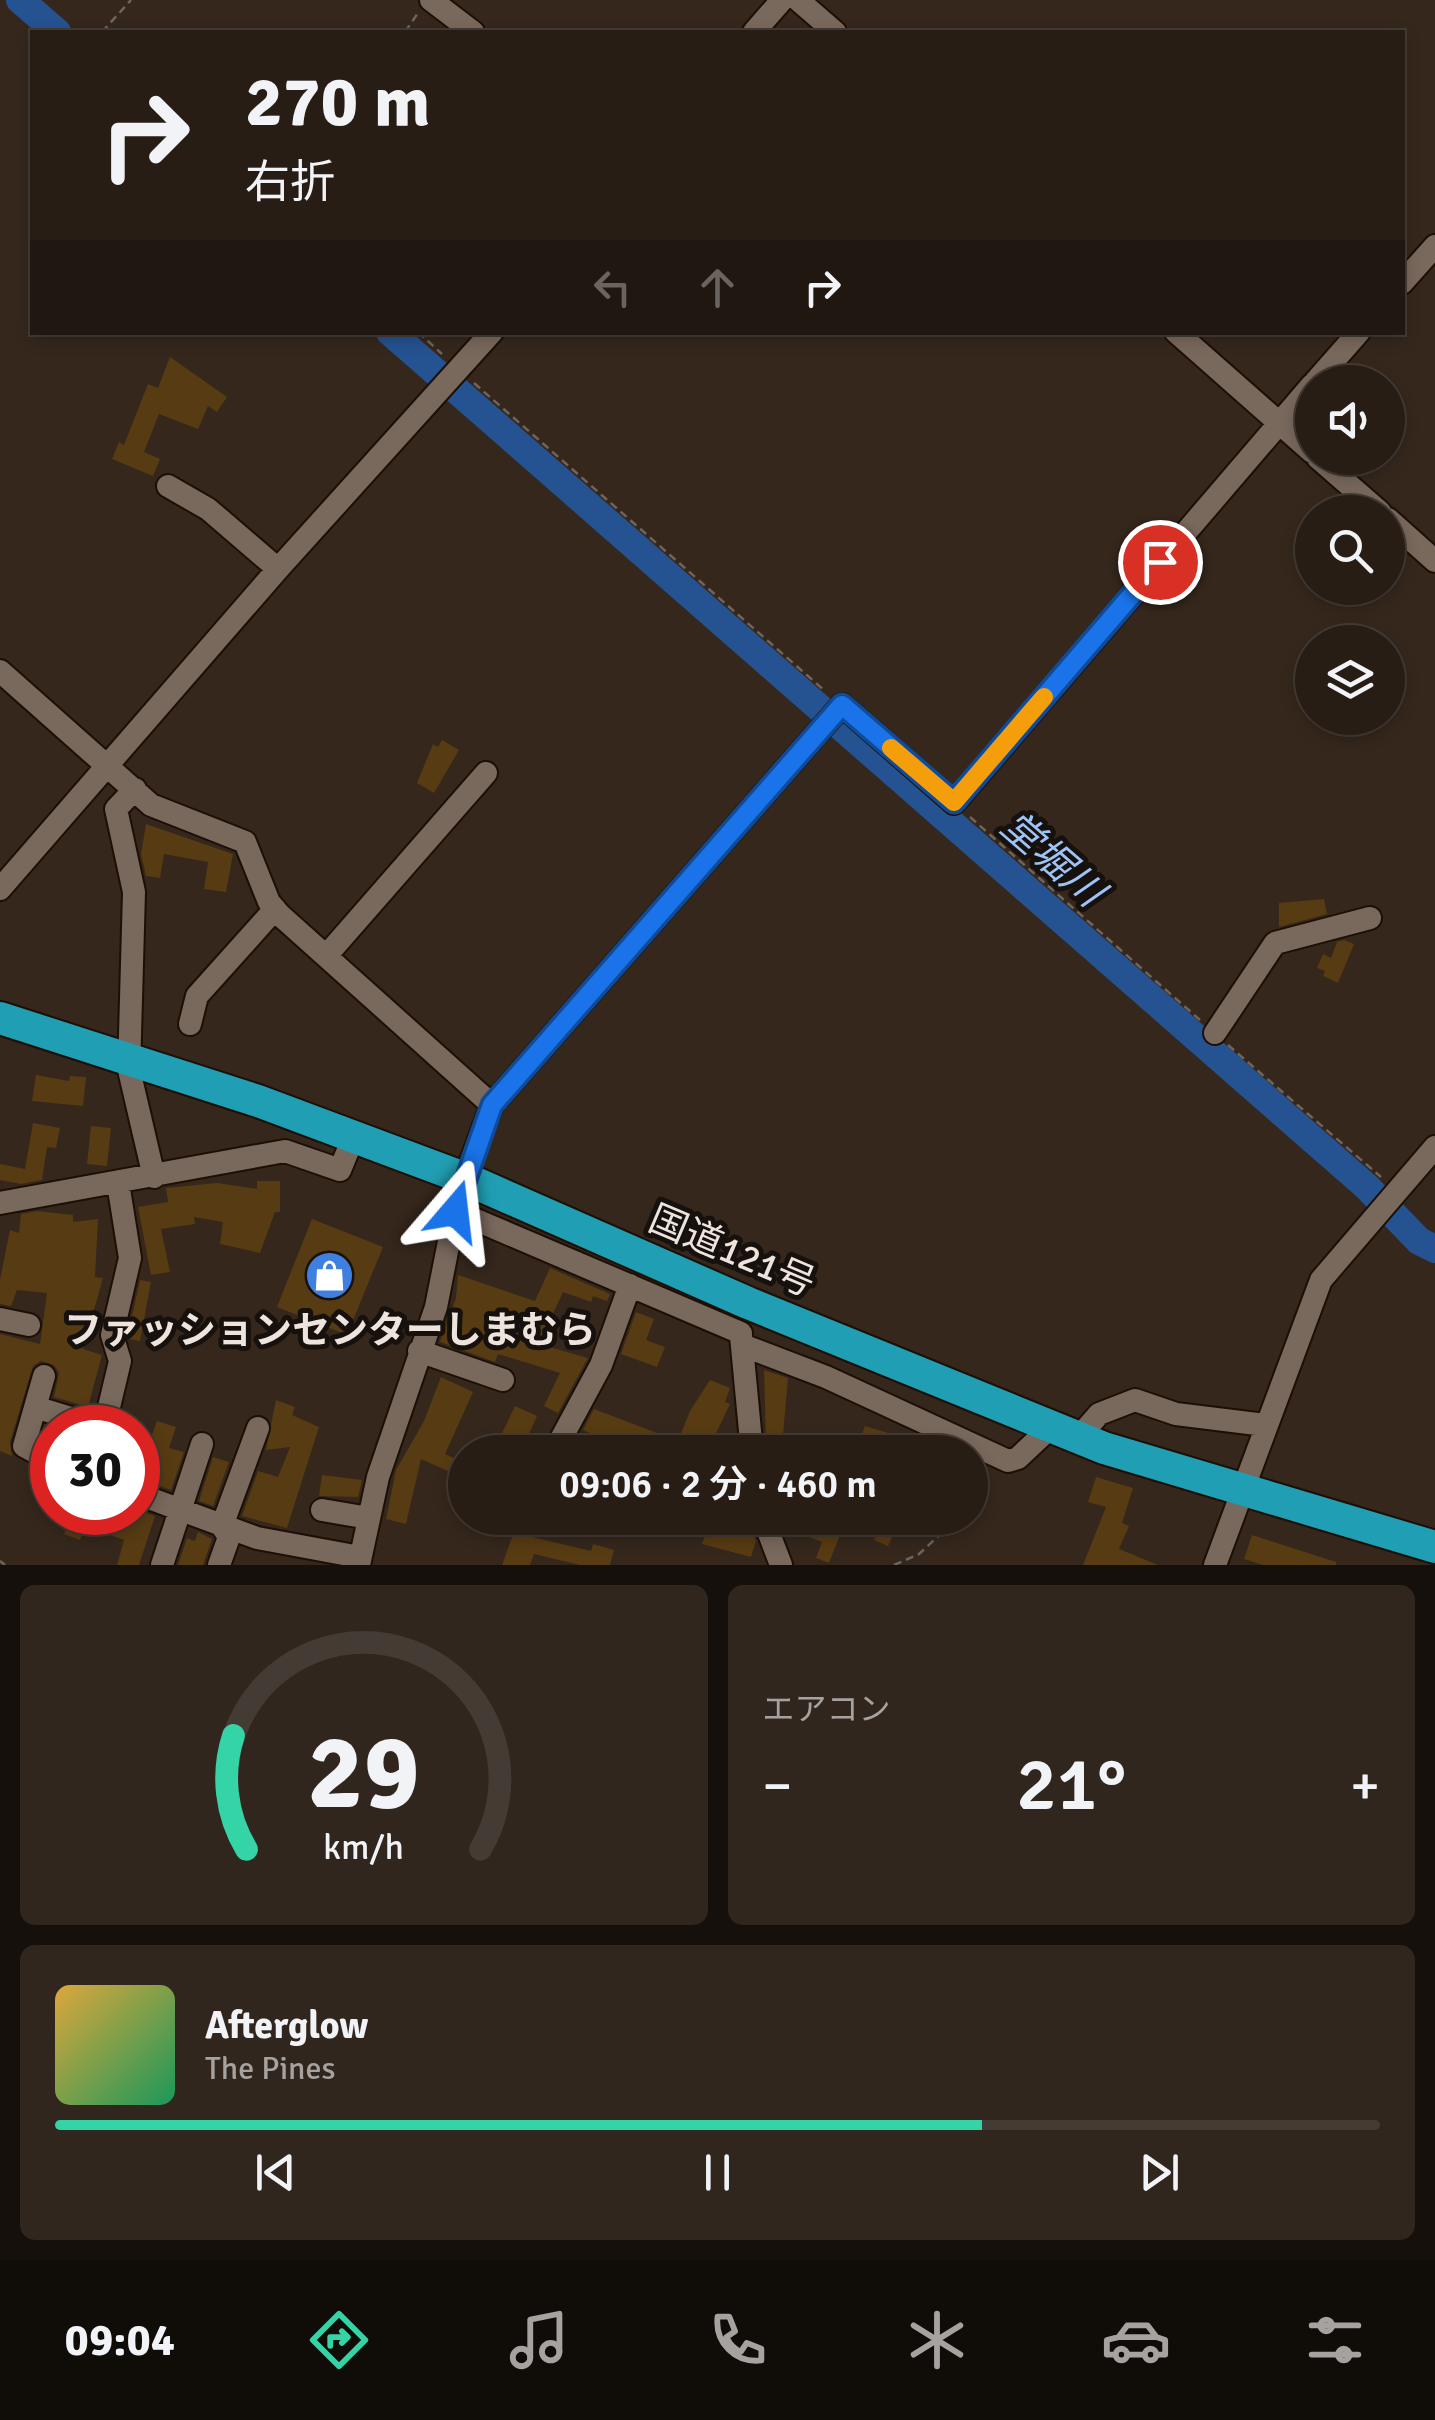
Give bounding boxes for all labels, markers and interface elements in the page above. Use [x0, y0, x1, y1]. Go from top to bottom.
text: 270 m [245, 59, 430, 145]
icon: right [80, 70, 210, 200]
text: 右折 [245, 155, 335, 210]
icon: left [585, 260, 640, 315]
icon: ahead [690, 260, 745, 315]
icon: right [795, 260, 850, 315]
map controls [1295, 365, 1405, 735]
button: sound [1295, 365, 1405, 475]
button: search [1295, 495, 1405, 605]
pin [1118, 520, 1203, 605]
icon: arrive [1133, 535, 1188, 590]
button: layers [1295, 625, 1405, 735]
water label: 堂堀川 [990, 801, 1117, 920]
position arrow [403, 1159, 507, 1263]
street label: 国道121号 [642, 1195, 822, 1307]
shop icon: ファッションセンターしまむら [304, 1250, 356, 1302]
place label: ファッションセンターしまむら [64, 1307, 596, 1354]
speed limit sign: 30 [30, 1405, 160, 1535]
text: 09:06 · 2 分 · 460 m [559, 1461, 877, 1508]
text: エアコン [763, 1690, 891, 1729]
text: 29 [308, 1709, 420, 1837]
text: 21° [1016, 1738, 1126, 1831]
text: − [763, 1752, 792, 1820]
text: + [1350, 1752, 1380, 1820]
text: km/h [323, 1825, 404, 1869]
text: Afterglow [205, 2002, 368, 2049]
text: The Pines [205, 2049, 336, 2088]
icon: previous [248, 2145, 303, 2200]
icon: pause [690, 2145, 745, 2200]
icon: next [1132, 2145, 1187, 2200]
icon: directions [304, 2305, 374, 2375]
icon: music [504, 2305, 574, 2375]
icon: phone [703, 2305, 773, 2375]
icon: climate [902, 2305, 972, 2375]
icon: car [1101, 2305, 1171, 2375]
icon: filters [1300, 2305, 1370, 2375]
text: 09:04 [65, 2313, 175, 2368]

